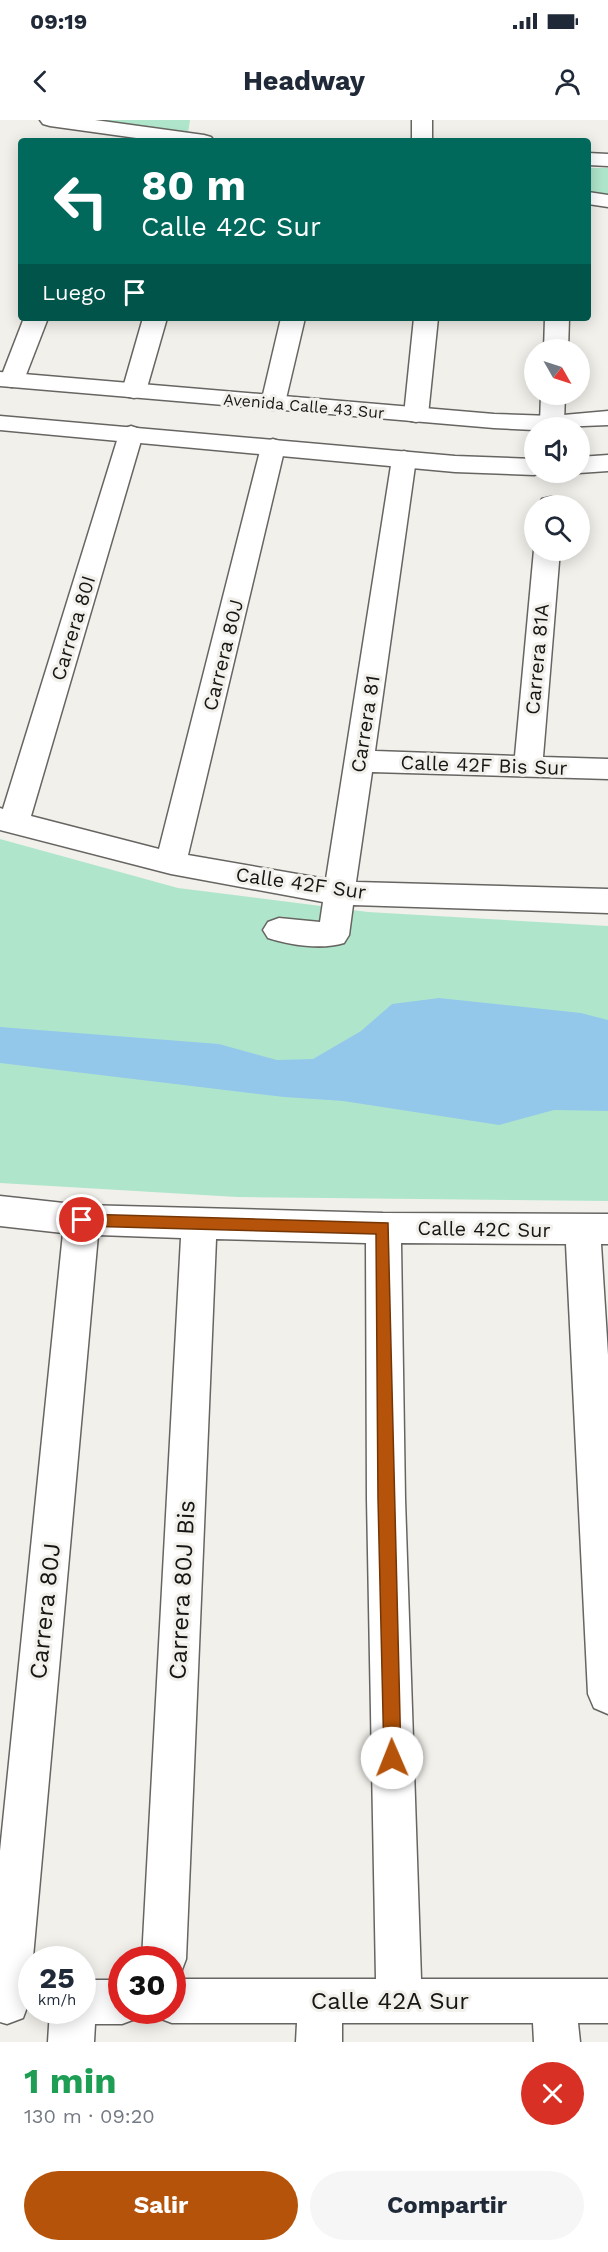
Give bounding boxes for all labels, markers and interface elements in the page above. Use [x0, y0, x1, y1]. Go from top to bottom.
text: 09:19 [30, 9, 87, 34]
icon: back [24, 65, 57, 98]
text: Headway [243, 65, 365, 97]
icon: person [551, 65, 584, 98]
text: 80 m [141, 161, 246, 210]
icon: left [42, 162, 120, 240]
text: Calle 42C Sur [141, 211, 321, 243]
icon: arrive [118, 276, 151, 309]
text: Luego [42, 280, 106, 305]
north arrow [524, 339, 590, 405]
map controls [524, 339, 590, 561]
street label: Avenida Calle 43 Sur [223, 389, 386, 423]
button: sound [524, 417, 590, 483]
button: search [524, 495, 590, 561]
street label: Carrera 80I [46, 572, 100, 684]
street label: Carrera 80J [198, 597, 248, 713]
street label: Carrera 81A [520, 602, 554, 716]
street label: Carrera 81 [345, 674, 385, 774]
street label: Calle 42F Bis Sur [400, 750, 568, 780]
street label: Calle 42F Sur [234, 862, 368, 904]
pin [56, 1194, 107, 1245]
icon: arrive [65, 1203, 98, 1236]
street label: Calle 42C Sur [417, 1216, 551, 1242]
street label: Carrera 80J Bis [163, 1499, 201, 1681]
street label: Carrera 80J [24, 1541, 66, 1681]
position arrow [360, 1726, 424, 1790]
speed limit sign: 30 [108, 1946, 186, 2024]
text: 25 [39, 1960, 75, 1995]
street label: Calle 42A Sur [311, 1987, 469, 2015]
text: km/h [38, 1991, 76, 2009]
text: 1 min [24, 2060, 116, 2102]
button: close [521, 2062, 584, 2125]
text: 130 m · 09:20 [24, 2104, 155, 2128]
button: Salir [24, 2171, 298, 2240]
button: Compartir [310, 2171, 584, 2240]

